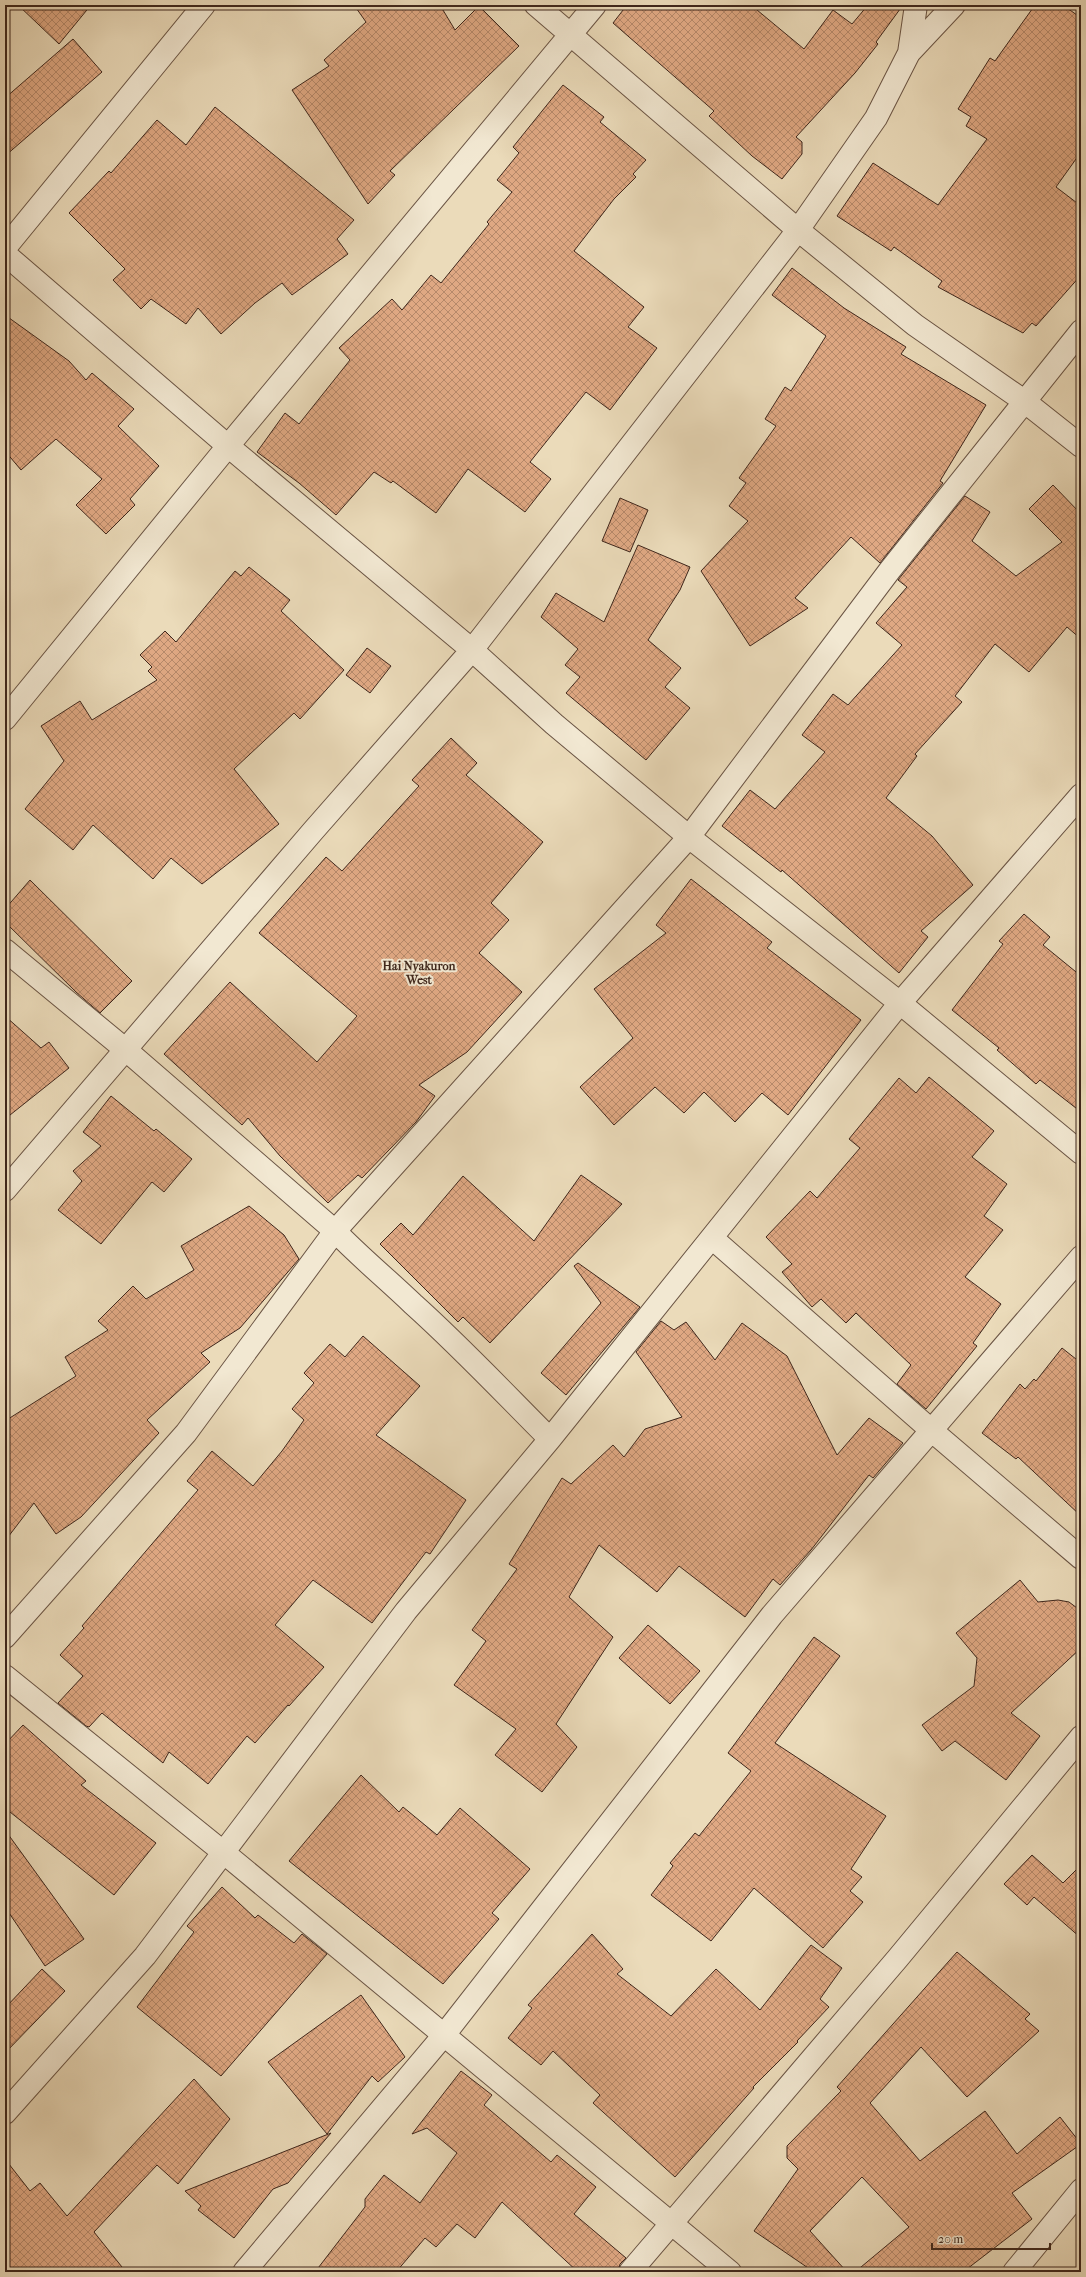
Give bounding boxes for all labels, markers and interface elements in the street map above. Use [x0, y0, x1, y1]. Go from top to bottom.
district label: Hai Nyakuron West [383, 959, 456, 987]
scale bar [932, 2225, 1050, 2251]
text: 20 m [938, 2232, 963, 2246]

